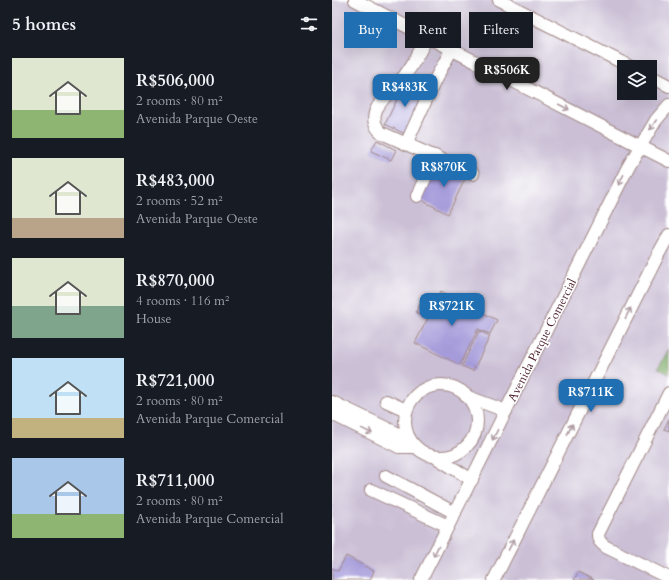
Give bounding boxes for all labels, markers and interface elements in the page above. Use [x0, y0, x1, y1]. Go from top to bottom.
chip: Buy [344, 12, 397, 48]
chip: Rent [405, 12, 461, 48]
chip: Filters [469, 12, 533, 48]
text: 5 homes [12, 13, 76, 36]
icon: filters [298, 13, 320, 35]
pin: R$506K [474, 57, 540, 91]
map controls [617, 60, 657, 100]
button: layers [617, 60, 657, 100]
text: R$506K [484, 61, 530, 79]
text: R$506,000 [136, 69, 214, 92]
icon: home [44, 74, 92, 122]
pin: R$483K [372, 74, 438, 108]
text: R$483K [382, 78, 428, 96]
text: 2 rooms · 80 m² [136, 92, 223, 110]
one-way arrow [558, 104, 570, 112]
text: Avenida Parque Oeste [136, 110, 258, 128]
one-way arrow [649, 119, 657, 130]
pin: R$870K [411, 154, 477, 188]
text: R$870K [421, 158, 467, 176]
text: R$483,000 [136, 169, 214, 192]
icon: home [44, 174, 92, 222]
one-way arrow [617, 174, 624, 186]
text: 2 rooms · 52 m² [136, 192, 223, 210]
text: Avenida Parque Oeste [136, 210, 258, 228]
text: R$870,000 [136, 269, 214, 292]
icon: home [44, 274, 92, 322]
street label: Avenida Parque Comercial [504, 276, 580, 404]
text: 4 rooms · 116 m² [136, 292, 229, 310]
pin: R$721K [419, 293, 485, 327]
text: R$721K [429, 297, 475, 315]
one-way arrow [625, 307, 632, 319]
text: House [136, 310, 171, 328]
text: R$721,000 [136, 369, 214, 392]
icon: home [44, 374, 92, 422]
pin: R$711K [558, 379, 624, 413]
text: R$711K [568, 383, 614, 401]
text: 2 rooms · 80 m² [136, 392, 223, 410]
text: Avenida Parque Comercial [136, 410, 283, 428]
one-way arrow [567, 423, 574, 435]
one-way arrow [361, 428, 373, 436]
one-way arrow [490, 428, 498, 440]
text: R$711,000 [136, 469, 214, 492]
icon: home [44, 474, 92, 522]
text: 2 rooms · 80 m² [136, 492, 223, 510]
text: Avenida Parque Comercial [136, 510, 283, 528]
one-way arrow [508, 539, 515, 551]
one-way arrow [432, 544, 439, 556]

